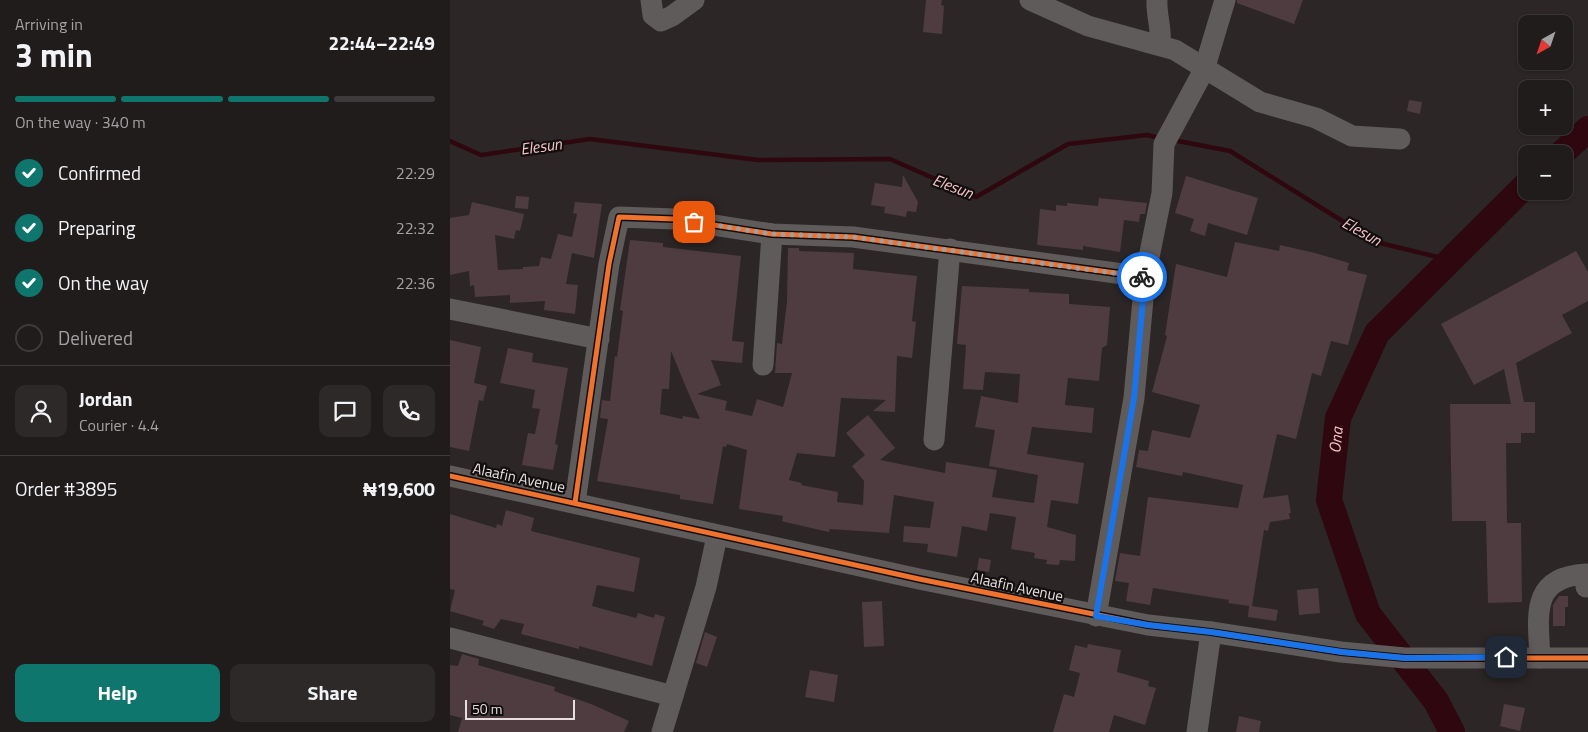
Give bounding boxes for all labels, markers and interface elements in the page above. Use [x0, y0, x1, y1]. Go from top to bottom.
text: Arriving in [15, 12, 83, 36]
north arrow [1518, 15, 1572, 70]
map controls [1518, 15, 1573, 200]
text: 22:44–22:49 [328, 28, 435, 57]
text: 3 min [15, 31, 93, 79]
button: + [1518, 80, 1573, 135]
text: On the way · 340 m [15, 110, 146, 134]
water label: Elesun [519, 131, 564, 161]
button: − [1518, 145, 1573, 200]
text: Confirmed [58, 158, 141, 187]
icon: check [15, 159, 43, 187]
text: 22:29 [396, 161, 435, 185]
water label: Elesun [929, 167, 978, 205]
pin [673, 201, 715, 243]
icon: bag [680, 208, 708, 236]
water label: Elesun [1338, 210, 1387, 252]
text: Preparing [58, 213, 135, 242]
icon: check [15, 214, 43, 242]
text: 22:32 [396, 216, 435, 240]
courier [1117, 252, 1167, 302]
icon: bike [1128, 263, 1156, 291]
text: On the way [58, 268, 149, 297]
icon: check [15, 269, 43, 297]
text: 22:36 [396, 271, 435, 295]
text: Delivered [58, 323, 133, 352]
text: Jordan [79, 384, 132, 413]
button: person [15, 385, 67, 437]
button: chat [319, 385, 371, 437]
button: phone [383, 385, 435, 437]
text: Courier · 4.4 [79, 413, 159, 437]
water label: Ona [1322, 425, 1349, 454]
street label: Alaafin Avenue [471, 456, 567, 499]
text: Order #3895 [15, 474, 117, 503]
text: ₦19,600 [363, 474, 435, 503]
street label: Alaafin Avenue [969, 565, 1065, 608]
pin [1485, 636, 1527, 678]
icon: home [1492, 643, 1520, 671]
button: Help [15, 664, 220, 722]
button: Share [230, 664, 435, 722]
scale bar [465, 697, 575, 720]
text: 50 m [472, 698, 502, 719]

